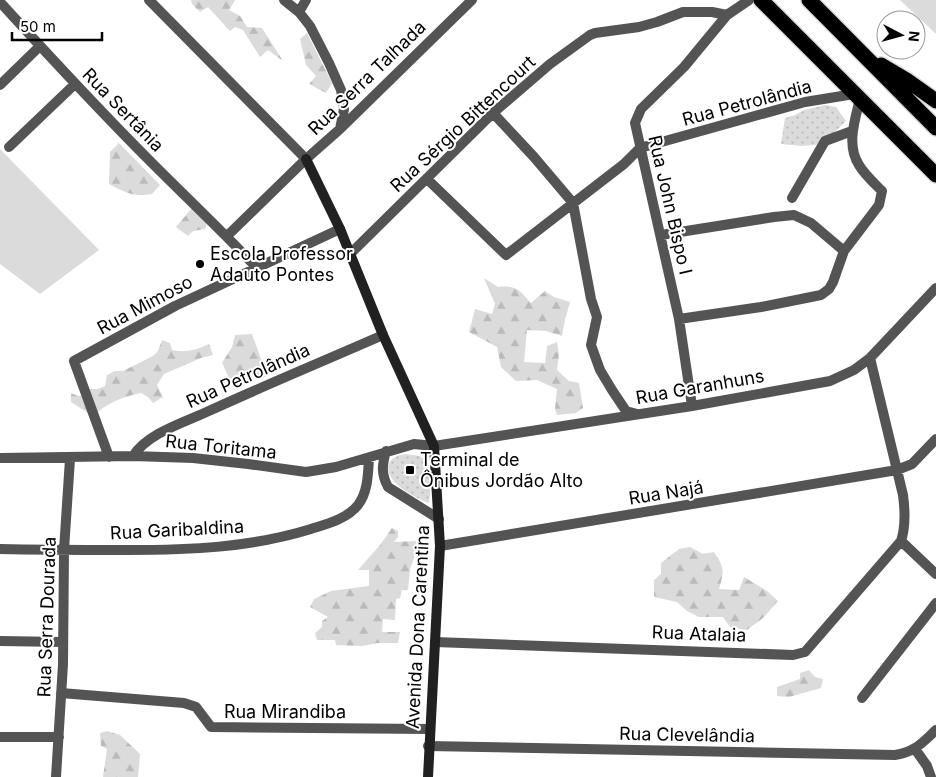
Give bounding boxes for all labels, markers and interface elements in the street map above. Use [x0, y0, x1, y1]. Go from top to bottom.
scale bar [12, 10, 102, 42]
north arrow [876, 10, 926, 60]
street label: Rua Serra Talhada [304, 16, 430, 139]
text: 50 m [20, 17, 56, 36]
text: N [905, 30, 923, 43]
street label: Rua Sérgio Bittencourt [386, 51, 539, 196]
street label: Rua Sertânia [78, 64, 168, 156]
street label: Rua Petrolândia [680, 75, 814, 130]
street label: Rua John Bispo I [644, 133, 697, 277]
place label: Escola Professor Adauto Pontes [210, 243, 353, 285]
marker: Escola Professor Adauto Pontes [194, 258, 206, 270]
street label: Rua Mimoso [94, 271, 196, 338]
street label: Rua Petrolândia [183, 339, 313, 412]
street label: Rua Garanhuns [634, 365, 766, 408]
street label: Rua Toritama [164, 430, 278, 463]
place label: Terminal de Ônibus Jordão Alto [420, 449, 583, 491]
marker: Terminal de Ônibus Jordão Alto [404, 464, 416, 476]
street label: Rua Najá [627, 476, 705, 509]
street label: Rua Garibaldina [109, 516, 245, 543]
street label: Avenida Dona Carentina [402, 525, 433, 729]
street label: Rua Serra Dourada [33, 536, 60, 698]
street label: Rua Atalaia [651, 621, 747, 646]
street label: Rua Mirandiba [224, 701, 346, 722]
street label: Rua Clevelândia [619, 723, 755, 746]

